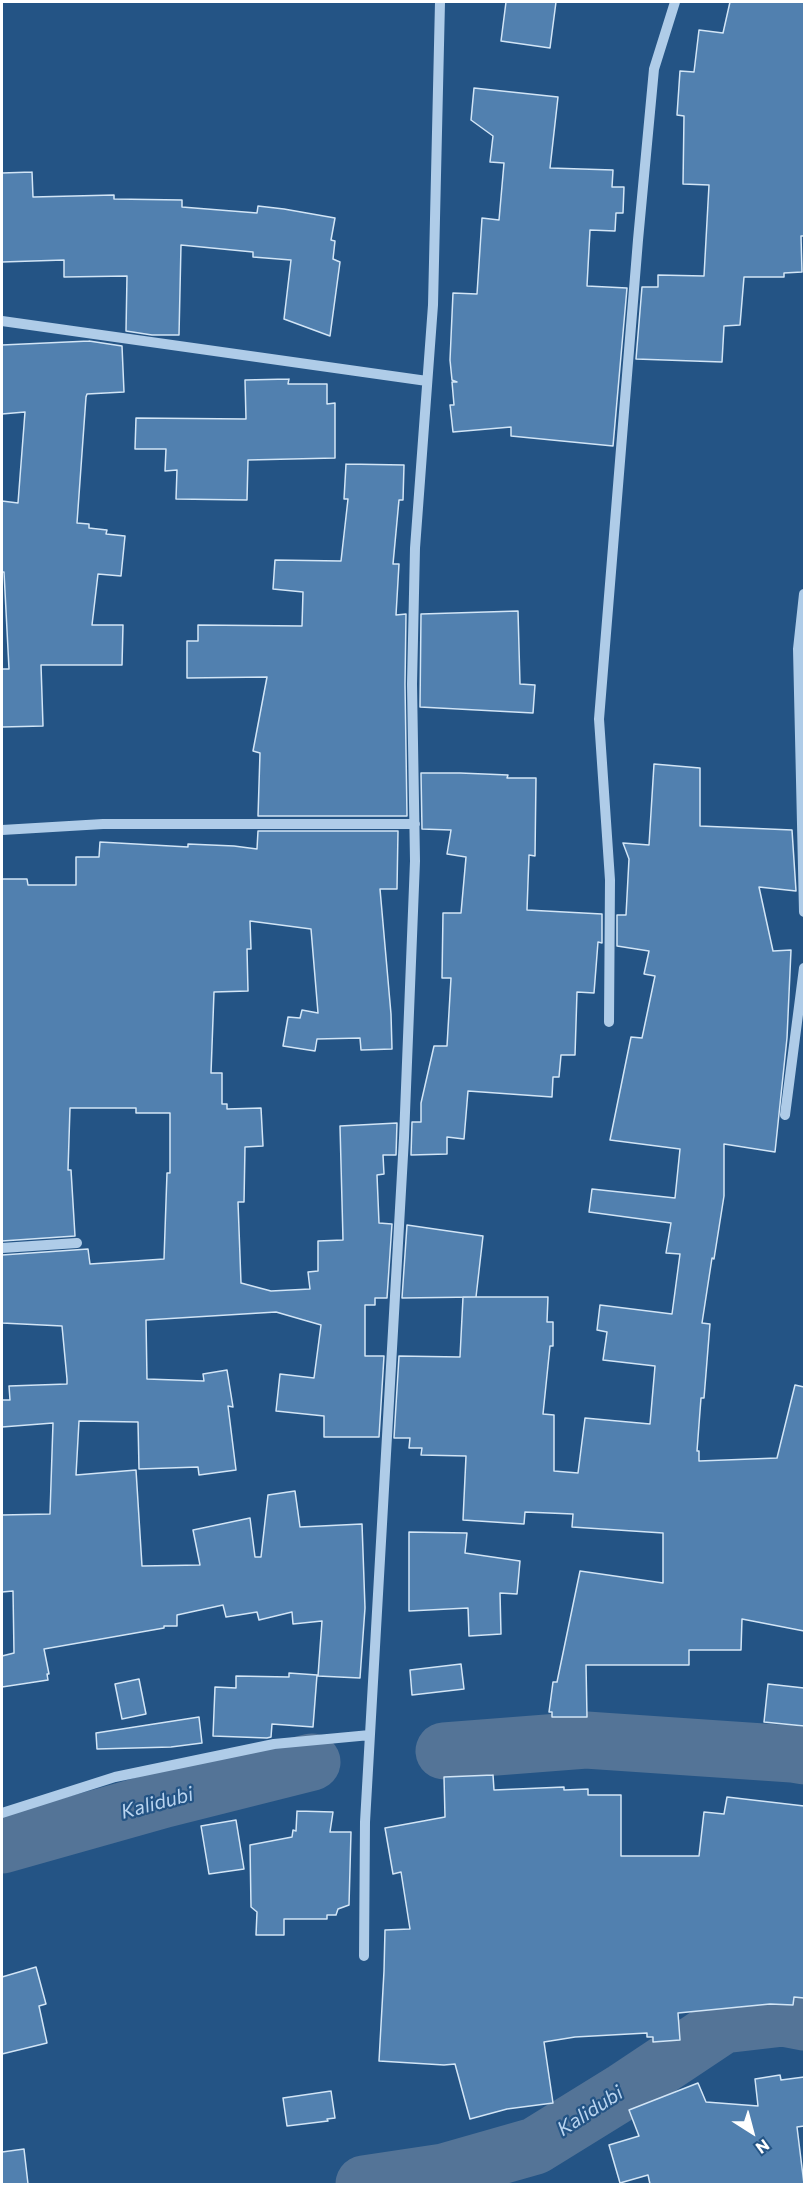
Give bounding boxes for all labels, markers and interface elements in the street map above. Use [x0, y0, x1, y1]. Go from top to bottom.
water label: Kalidubi [118, 1782, 196, 1824]
water label: Kalidubi [553, 2081, 627, 2141]
north arrow [722, 2102, 782, 2162]
text: N [752, 2136, 773, 2158]

